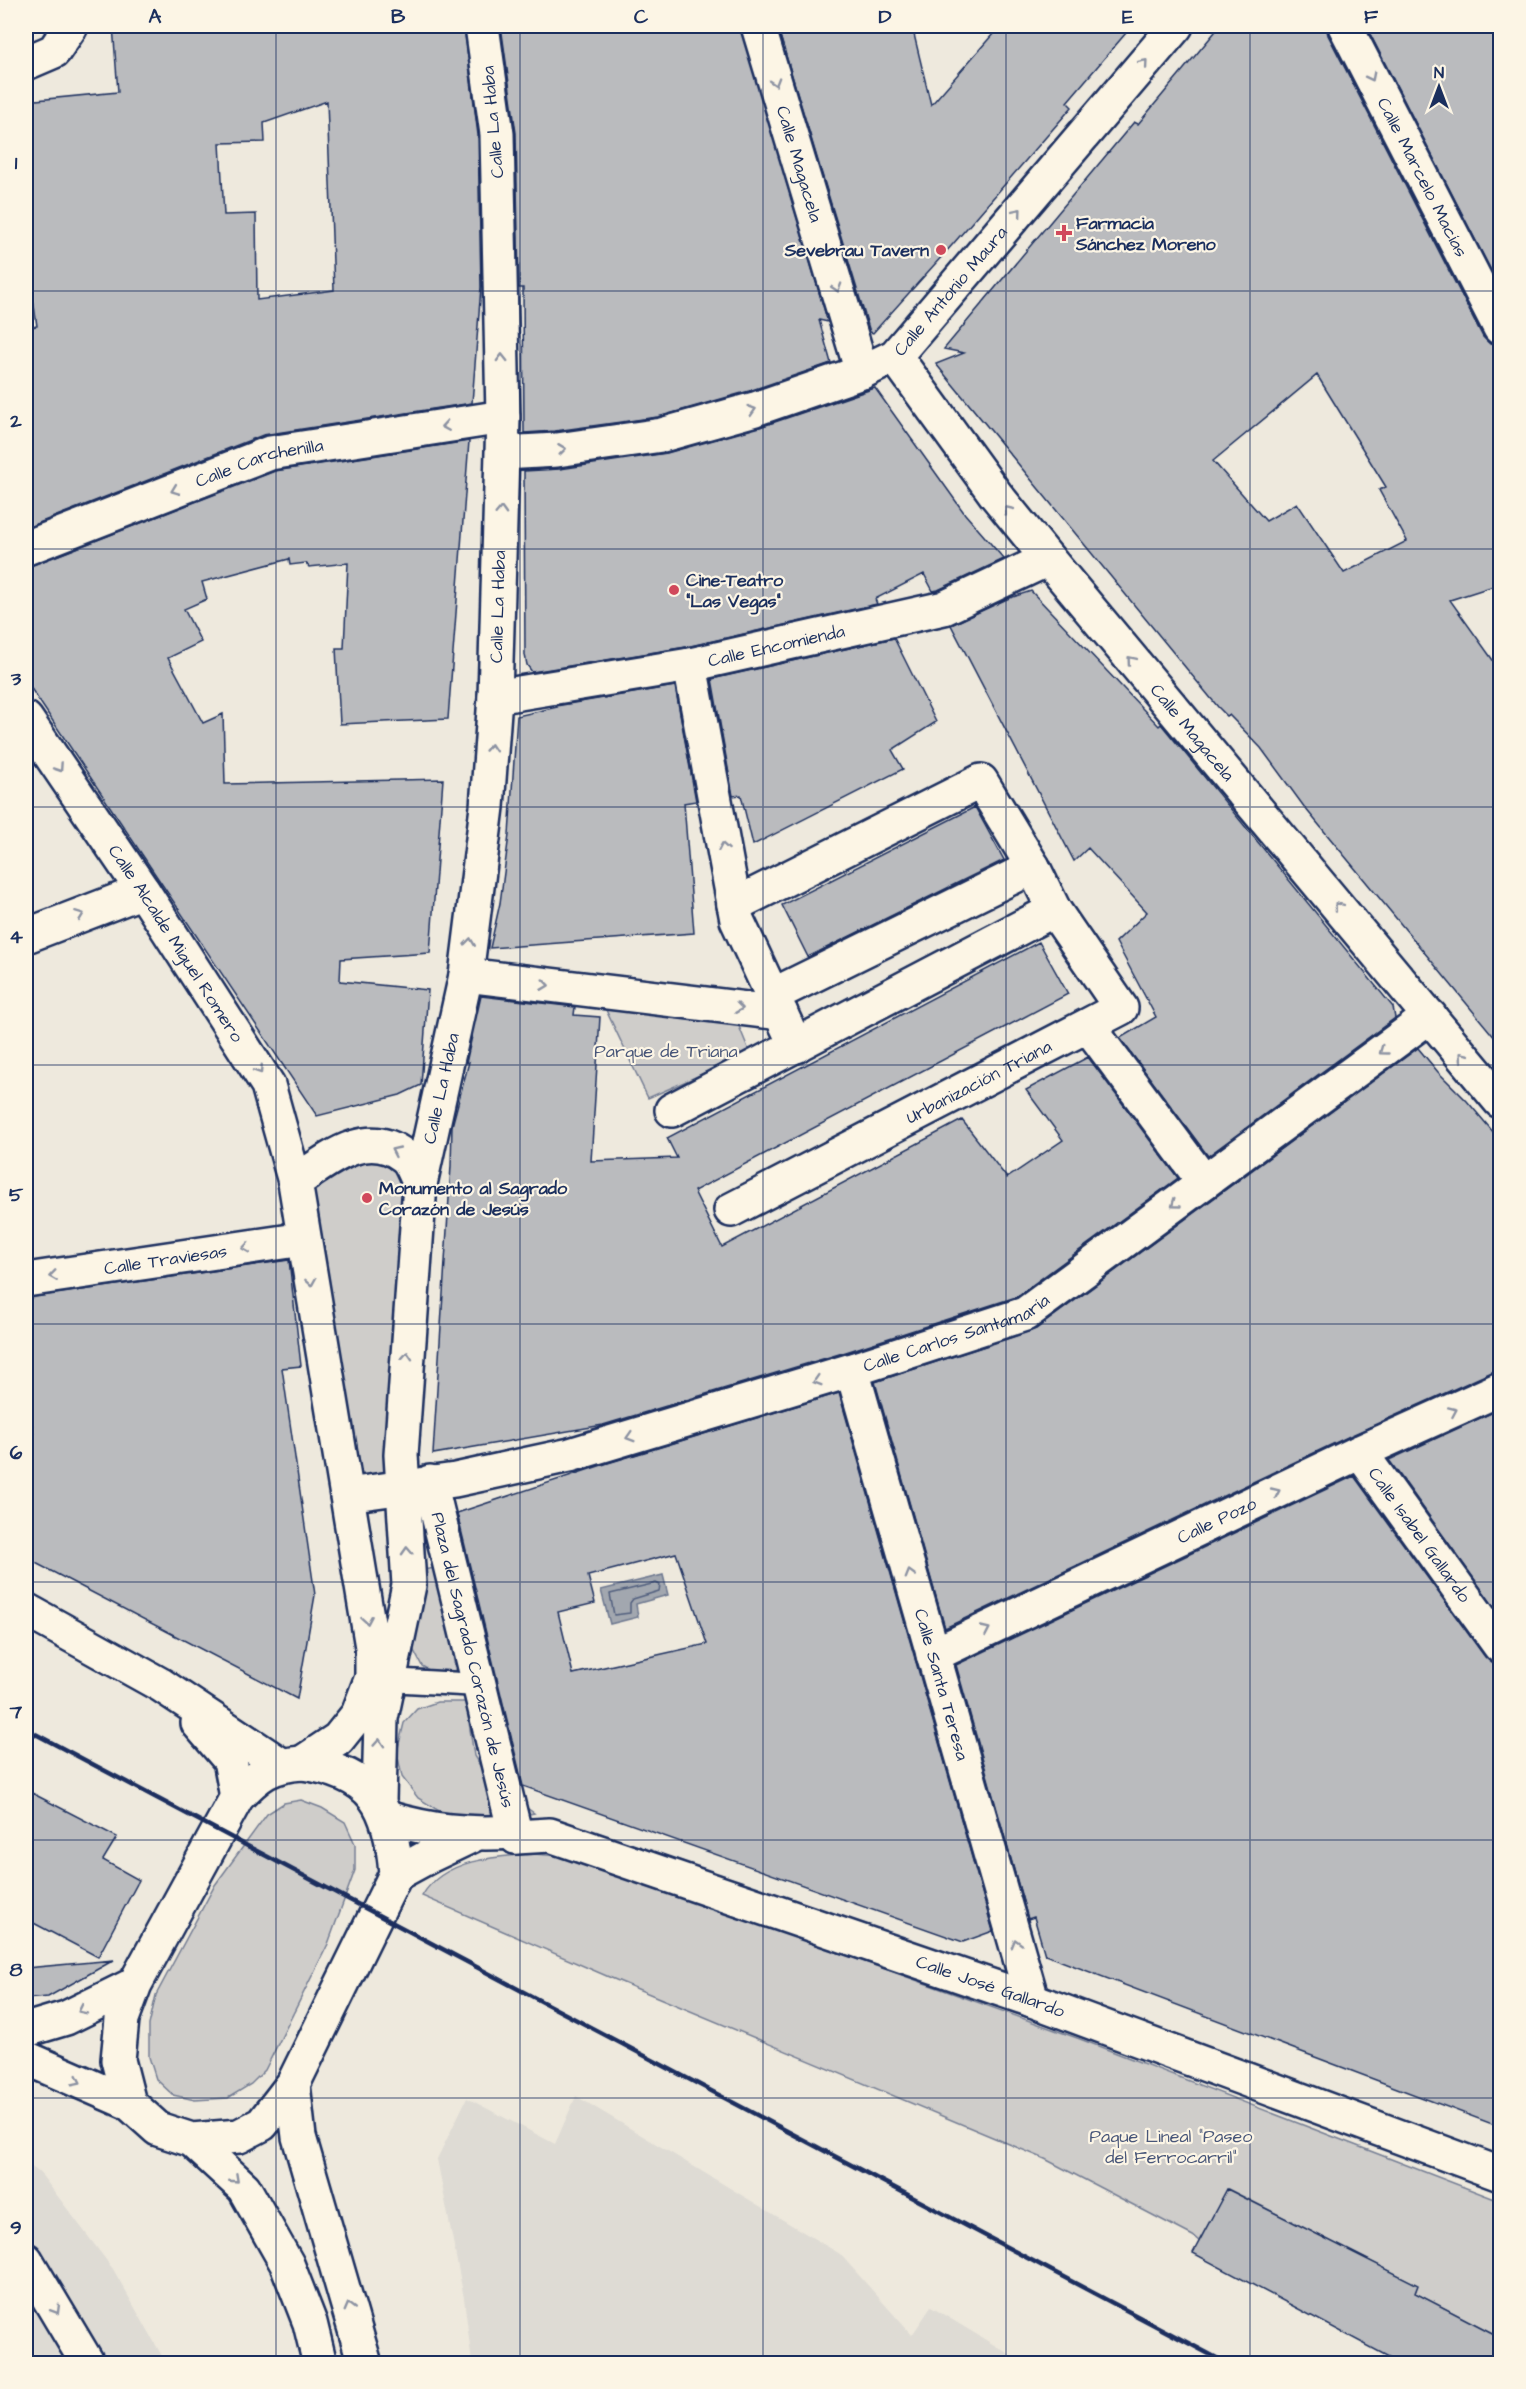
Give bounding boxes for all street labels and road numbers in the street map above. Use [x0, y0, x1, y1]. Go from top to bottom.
street label: Calle La Haba [476, 65, 510, 179]
street label: Calle Marcelo Macías [1371, 93, 1474, 261]
street label: Calle Magacela [770, 103, 829, 225]
street label: Calle Antonio Maura [888, 220, 1013, 361]
street label: Calle Carchenilla [191, 432, 325, 493]
street label: Calle La Haba [483, 550, 512, 663]
street label: Calle Encomienda [705, 618, 847, 673]
street label: Calle Magacela [1144, 678, 1241, 787]
street label: Calle Alcalde Miguel Romero [103, 840, 250, 1047]
street label: Calle La Haba [417, 1031, 465, 1146]
street label: Urbanización Triana [902, 1034, 1056, 1130]
street label: Calle Traviesas [102, 1238, 229, 1281]
street label: Calle Carlos Santamaría [860, 1288, 1054, 1378]
street label: Calle Isabel Gallardo [1362, 1462, 1477, 1607]
street label: Calle Pozo [1173, 1491, 1260, 1550]
street label: Plaza del Sagrado Corazón de Jesús [425, 1509, 521, 1810]
street label: Calle Santa Teresa [908, 1606, 975, 1763]
street label: Calle José Gallardo [913, 1949, 1068, 2024]

